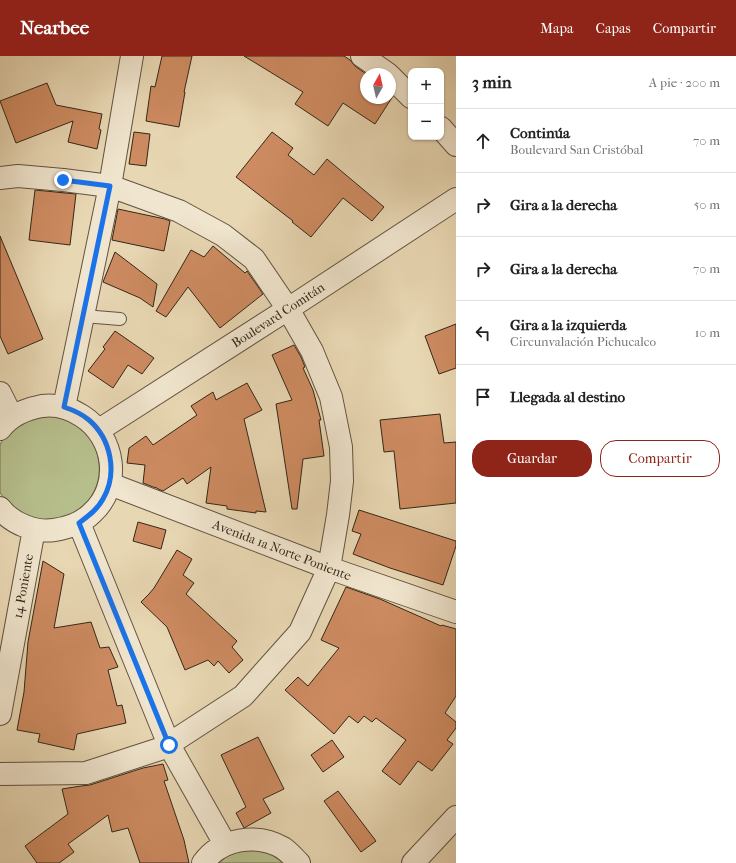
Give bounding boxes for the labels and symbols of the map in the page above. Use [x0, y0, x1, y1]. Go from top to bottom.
north arrow [360, 68, 396, 104]
route end [54, 171, 72, 189]
street label: Boulevard Comitán [229, 279, 328, 351]
street label: Avenida 1a Norte Poniente [210, 516, 354, 584]
street label: 14 Poniente [10, 552, 36, 620]
route start [160, 736, 178, 754]

